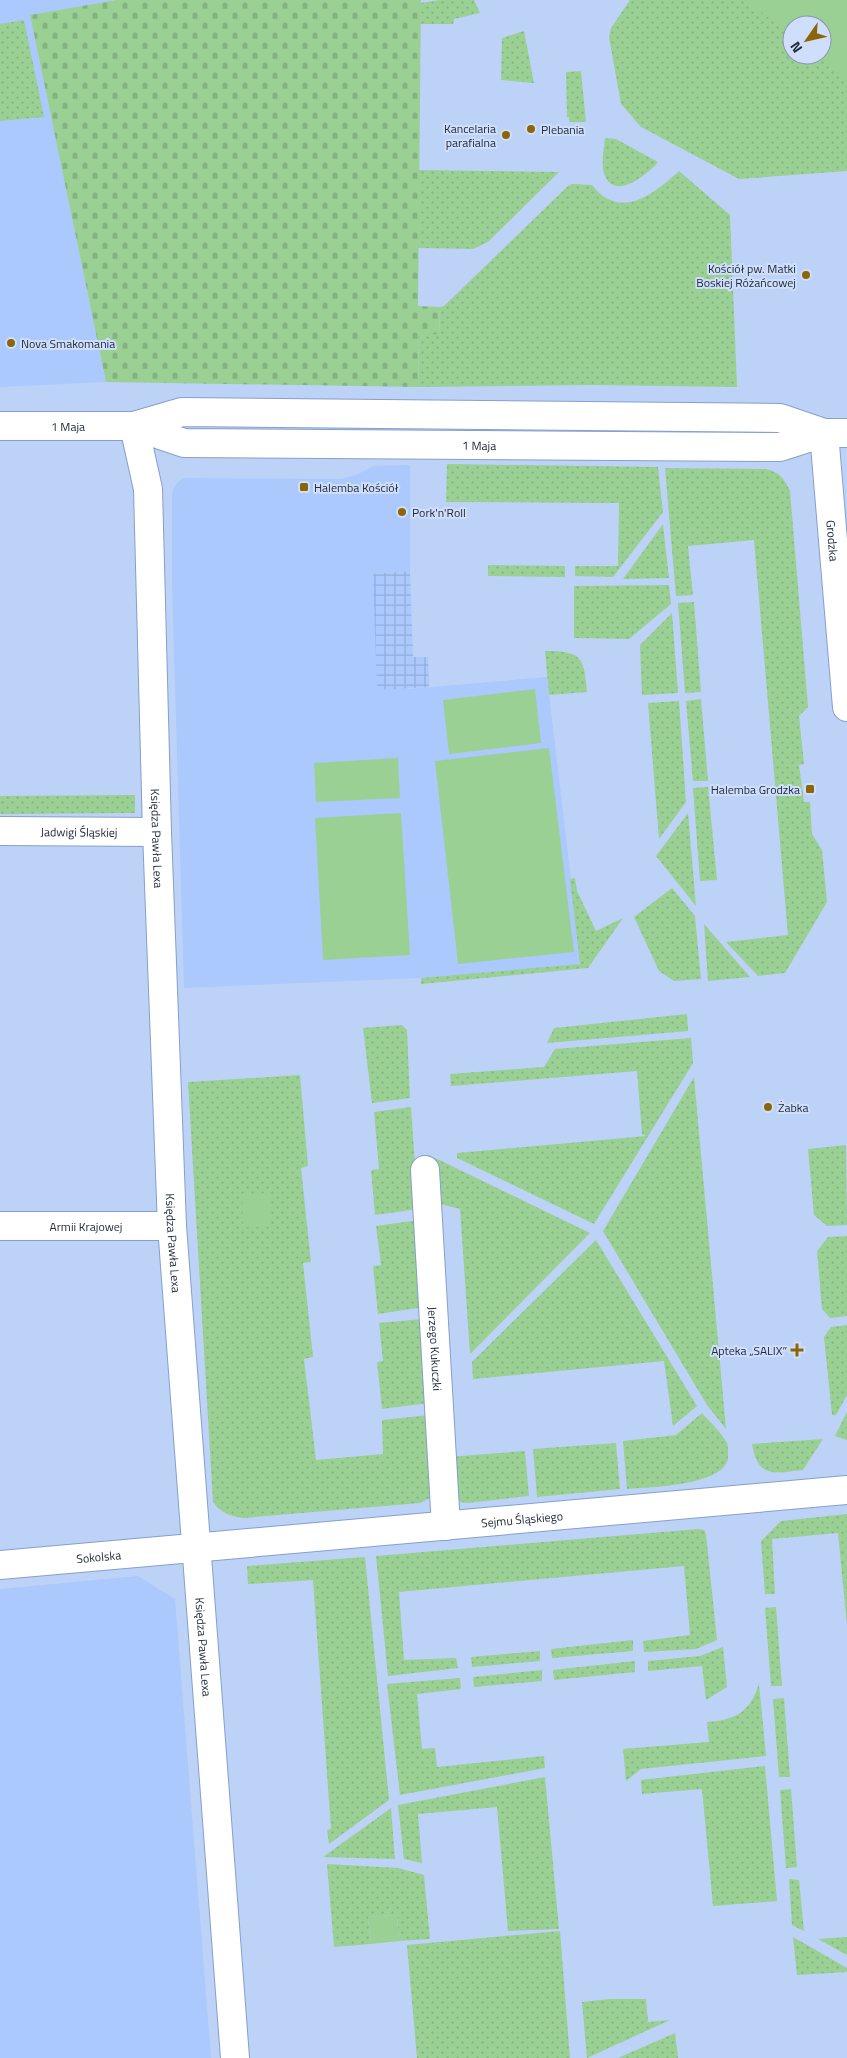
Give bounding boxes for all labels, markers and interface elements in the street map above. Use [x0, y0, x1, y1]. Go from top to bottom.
north arrow [782, 15, 832, 65]
text: N [784, 38, 807, 57]
place label: Kancelaria parafialna [444, 119, 496, 152]
place label: Plebania [541, 120, 584, 139]
marker: Plebania [525, 123, 537, 135]
marker: Kancelaria parafialna [500, 129, 512, 141]
place label: Kościół pw. Matki Boskiej Różańcowej [696, 259, 796, 292]
marker: Kościół pw. Matki Boskiej Różańcowej [800, 269, 812, 281]
place label: Nova Smakomania [21, 334, 115, 353]
marker: Nova Smakomania [5, 337, 17, 349]
street label: 1 Maja [51, 417, 85, 436]
street label: 1 Maja [462, 435, 496, 455]
place label: Halemba Kościół [314, 478, 399, 497]
marker: Halemba Kościół [298, 481, 310, 493]
place label: Pork'n'Roll [412, 503, 466, 522]
marker: Pork'n'Roll [396, 506, 408, 518]
street label: Grodzka [822, 519, 844, 562]
place label: Halemba Grodzka [711, 780, 800, 799]
marker: Halemba Grodzka [804, 783, 816, 795]
street label: Księdza Pawła Lexa [146, 788, 169, 888]
street label: Jadwigi Śląskiej [40, 822, 118, 841]
place label: Żabka [778, 1098, 808, 1117]
marker: Żabka [762, 1101, 774, 1113]
street label: Księdza Pawła Lexa [161, 1193, 187, 1293]
street label: Armii Krajowej [50, 1217, 122, 1236]
street label: Jerzego Kukuczki [424, 1306, 448, 1391]
place label: Apteka „SALIX” [711, 1341, 787, 1360]
marker: Apteka „SALIX” [791, 1344, 803, 1356]
street label: Sejmu Śląskiego [480, 1506, 564, 1532]
street label: Sokolska [75, 1545, 122, 1568]
street label: Księdza Pawła Lexa [191, 1597, 217, 1697]

